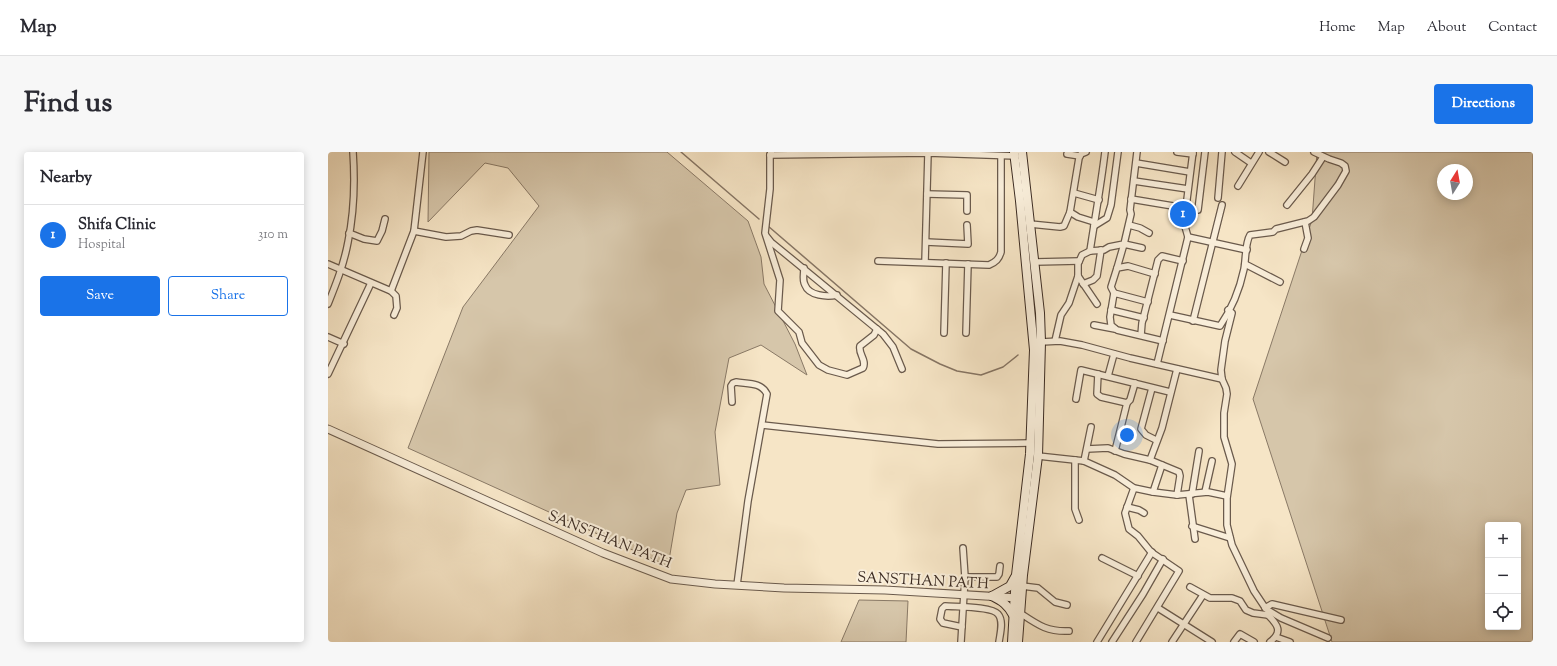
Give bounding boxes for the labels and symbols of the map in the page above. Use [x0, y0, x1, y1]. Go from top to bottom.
north arrow [1437, 164, 1473, 200]
pin: 1 [1170, 199, 1196, 229]
your location [1117, 425, 1137, 445]
street label: SANSTHAN PATH [544, 506, 675, 575]
street label: SANSTHAN PATH [857, 568, 989, 595]

